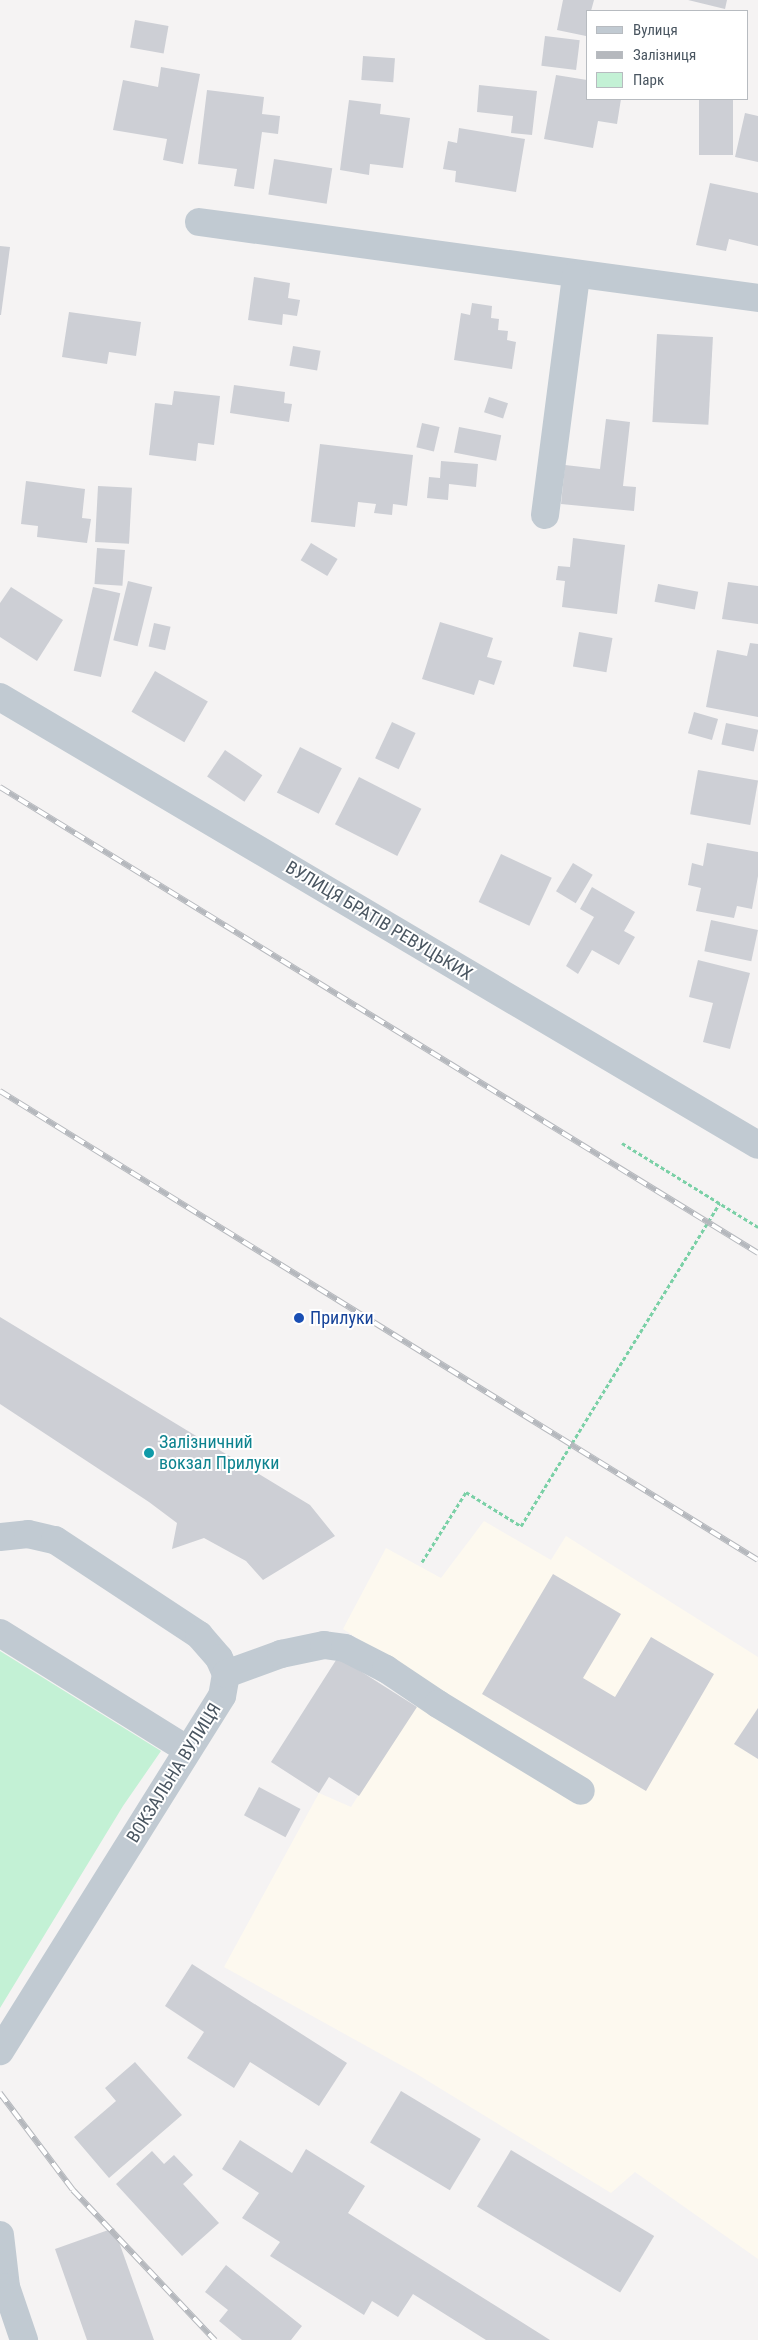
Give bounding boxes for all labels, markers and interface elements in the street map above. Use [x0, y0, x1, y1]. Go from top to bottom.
legend [586, 10, 748, 100]
text: Вулиця [633, 21, 678, 39]
text: Залізниця [633, 46, 696, 64]
text: Парк [633, 71, 664, 89]
street label: ВУЛИЦЯ БРАТІВ РЕВУЦЬКИХ [282, 857, 476, 985]
place label: Прилуки [310, 1307, 374, 1329]
marker: Прилуки [292, 1311, 306, 1325]
place label: Залізничний вокзал Прилуки [159, 1432, 279, 1475]
marker: Залізничний вокзал Прилуки [143, 1447, 155, 1459]
street label: ВОКЗАЛЬНА ВУЛИЦЯ [122, 1699, 226, 1847]

